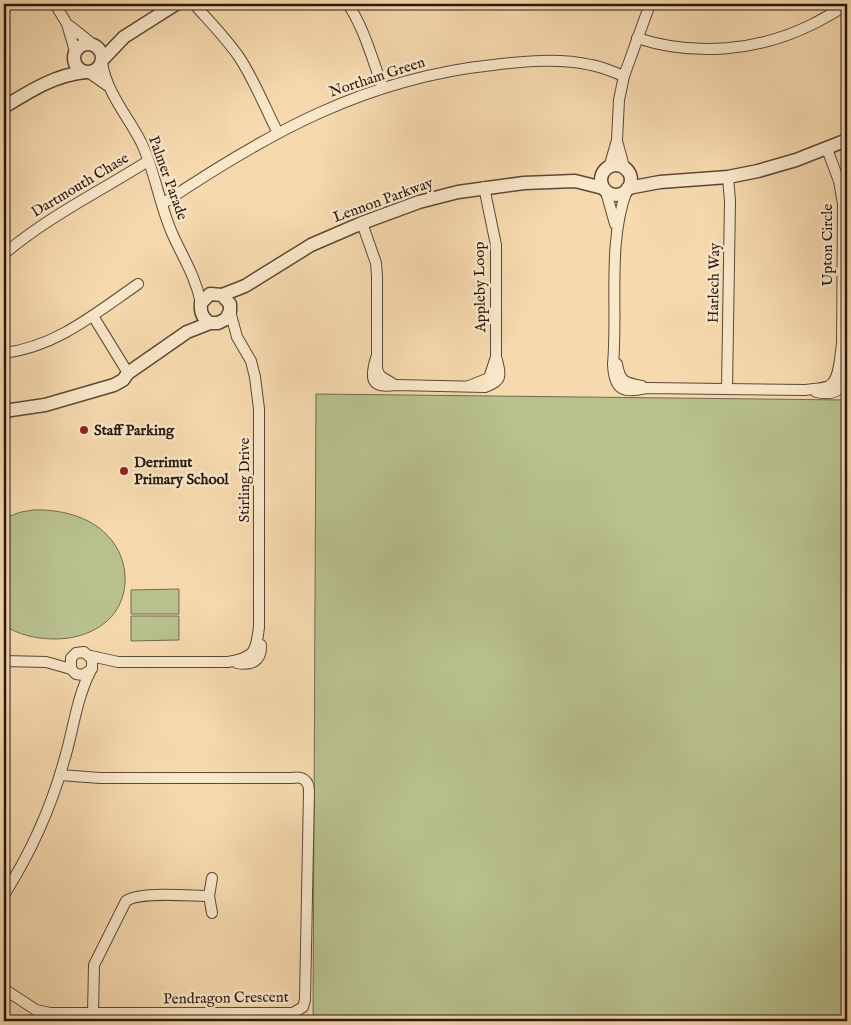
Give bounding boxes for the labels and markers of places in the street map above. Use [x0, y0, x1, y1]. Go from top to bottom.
place label: Staff Parking [94, 421, 175, 440]
marker: Staff Parking [78, 424, 90, 436]
place label: Derrimut Primary School [134, 453, 230, 489]
marker: Derrimut Primary School [118, 465, 130, 477]

